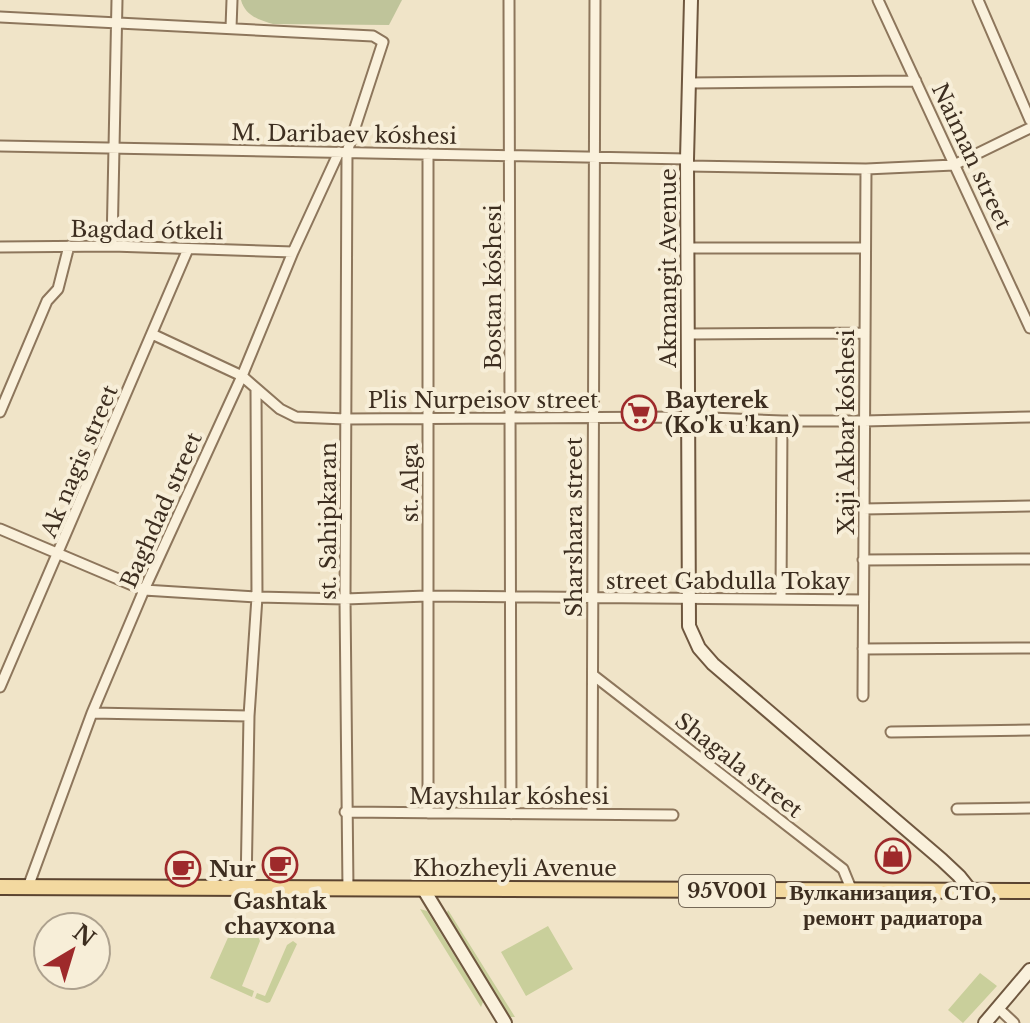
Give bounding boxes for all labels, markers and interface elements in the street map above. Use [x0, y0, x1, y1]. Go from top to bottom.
street label: Naiman street [926, 79, 1017, 234]
street label: M. Daribaev kóshesi [231, 119, 458, 150]
street label: Akmangit Avenue [655, 168, 682, 369]
street label: Bostan kóshesi [480, 204, 507, 370]
street label: Bagdad ótkeli [70, 216, 224, 245]
street label: Xaji Akbar kóshesi [833, 329, 860, 535]
street label: Ak nagis street [35, 380, 124, 542]
street label: Plis Nurpeisov street [368, 387, 599, 414]
place label: Bayterek (Ko'k u'kan) [665, 387, 799, 439]
supermarket icon: Bayterek (Ko'k u'kan) [620, 394, 658, 432]
street label: Baghdad street [115, 428, 208, 592]
street label: Sharshara street [561, 436, 588, 617]
street label: st. Sahipkaran [315, 442, 342, 600]
street label: st. Alga [397, 443, 424, 523]
street label: street Gabdulla Tokay [606, 568, 850, 595]
street label: Shagala street [670, 707, 808, 824]
street label: Mayshılar kóshesi [409, 783, 609, 810]
shop icon: Вулканизация, СТО, ремонт радиатора [874, 837, 912, 875]
cafe icon: Gashtak chayxona [261, 846, 299, 884]
cafe icon: Nur [164, 850, 202, 888]
street label: Khozheyli Avenue [413, 855, 617, 882]
place label: Nur [209, 856, 256, 883]
road number: 95V001 [679, 875, 775, 907]
place label: Вулканизация, СТО, ремонт радиатора [789, 879, 997, 931]
place label: Gashtak chayxona [224, 888, 336, 940]
north arrow [32, 911, 112, 991]
text: N [68, 919, 101, 953]

